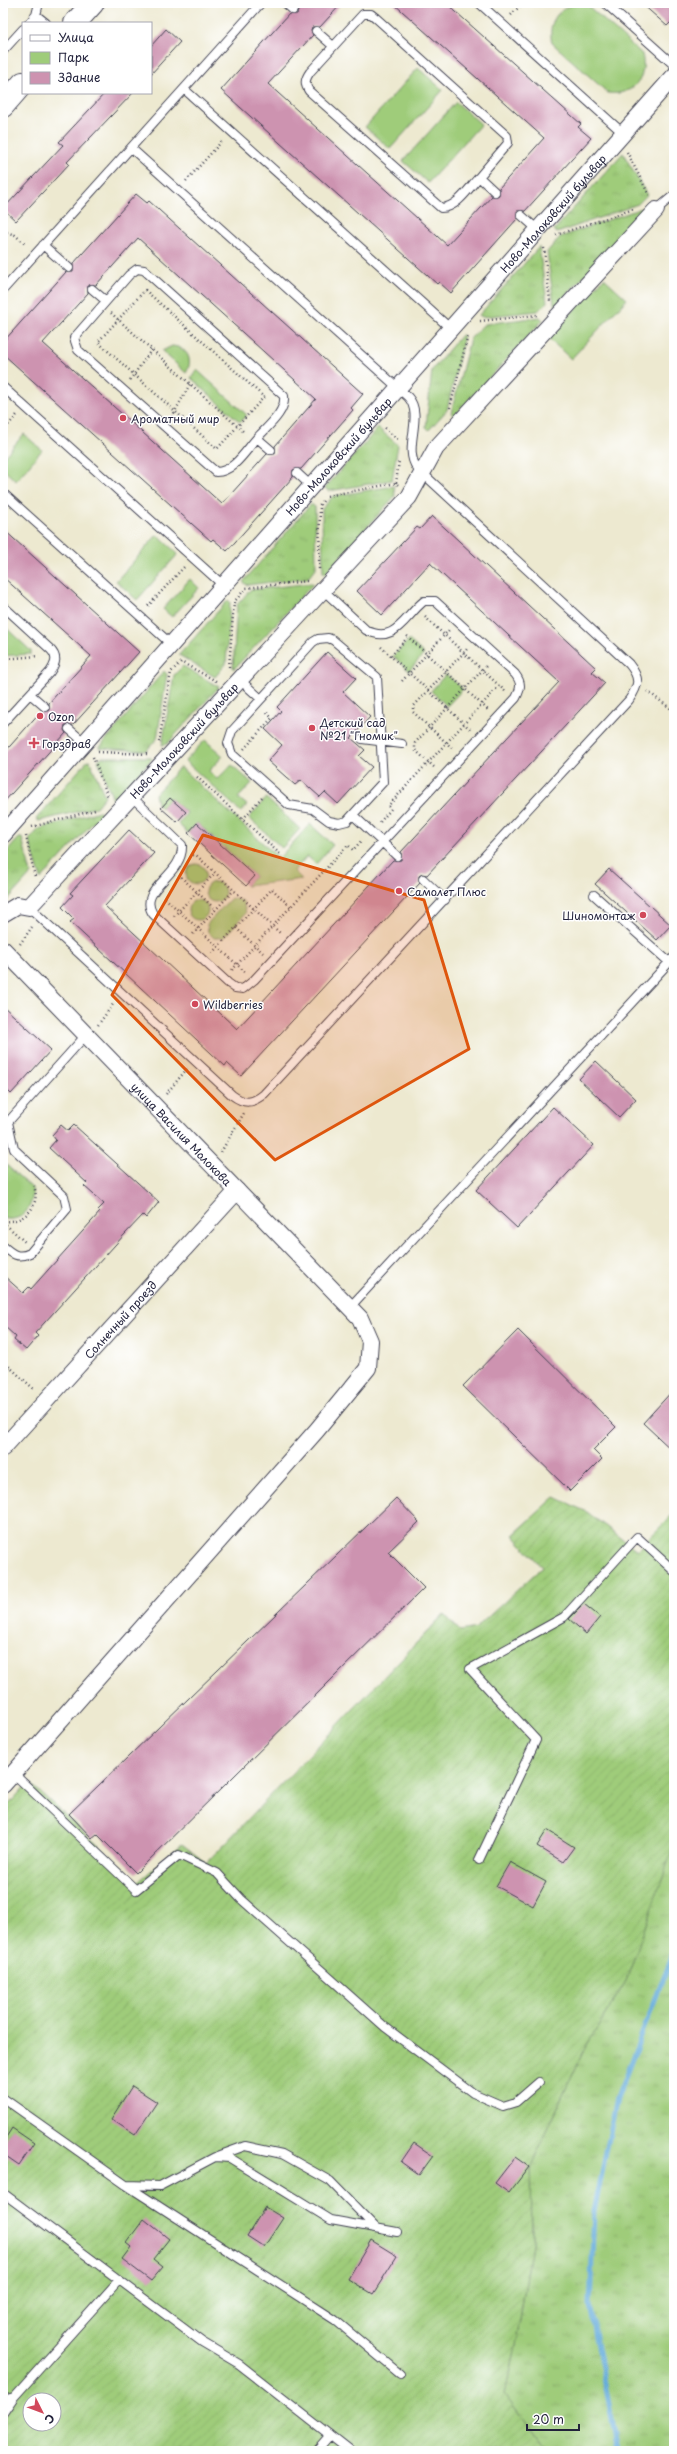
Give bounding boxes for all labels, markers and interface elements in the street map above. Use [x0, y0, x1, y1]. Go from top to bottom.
legend [22, 22, 152, 94]
text: Улица [58, 28, 94, 46]
text: Парк [58, 48, 90, 66]
text: Здание [58, 68, 100, 86]
street label: Ново-Молоковский бульвар [496, 150, 610, 276]
street label: Ново-Молоковский бульвар [281, 393, 395, 519]
place label: Ароматный мир [131, 410, 220, 427]
marker: Ароматный мир [118, 413, 128, 423]
street label: Ново-Молоковский бульвар [125, 678, 242, 802]
place label: Ozon [48, 708, 74, 725]
marker: Ozon [35, 711, 45, 721]
place label: Детский сад №21 "Гномик" [319, 714, 398, 744]
marker: Детский сад №21 "Гномик" [307, 723, 317, 733]
place label: Горздрав [42, 735, 91, 752]
marker: Горздрав [29, 738, 39, 748]
place label: Самолет Плюс [407, 883, 486, 900]
marker: Самолет Плюс [394, 886, 404, 896]
place label: Шиномонтаж [562, 907, 635, 924]
marker: Шиномонтаж [638, 910, 648, 920]
place label: Wildberries [203, 996, 263, 1013]
marker: Wildberries [190, 999, 200, 1009]
street label: улица Василия Молокова [127, 1078, 236, 1189]
street label: Солнечный проезд [80, 1277, 160, 1362]
north arrow [22, 2392, 62, 2432]
scale bar [527, 2406, 579, 2432]
text: С [41, 2410, 59, 2428]
text: 20 m [533, 2410, 564, 2428]

